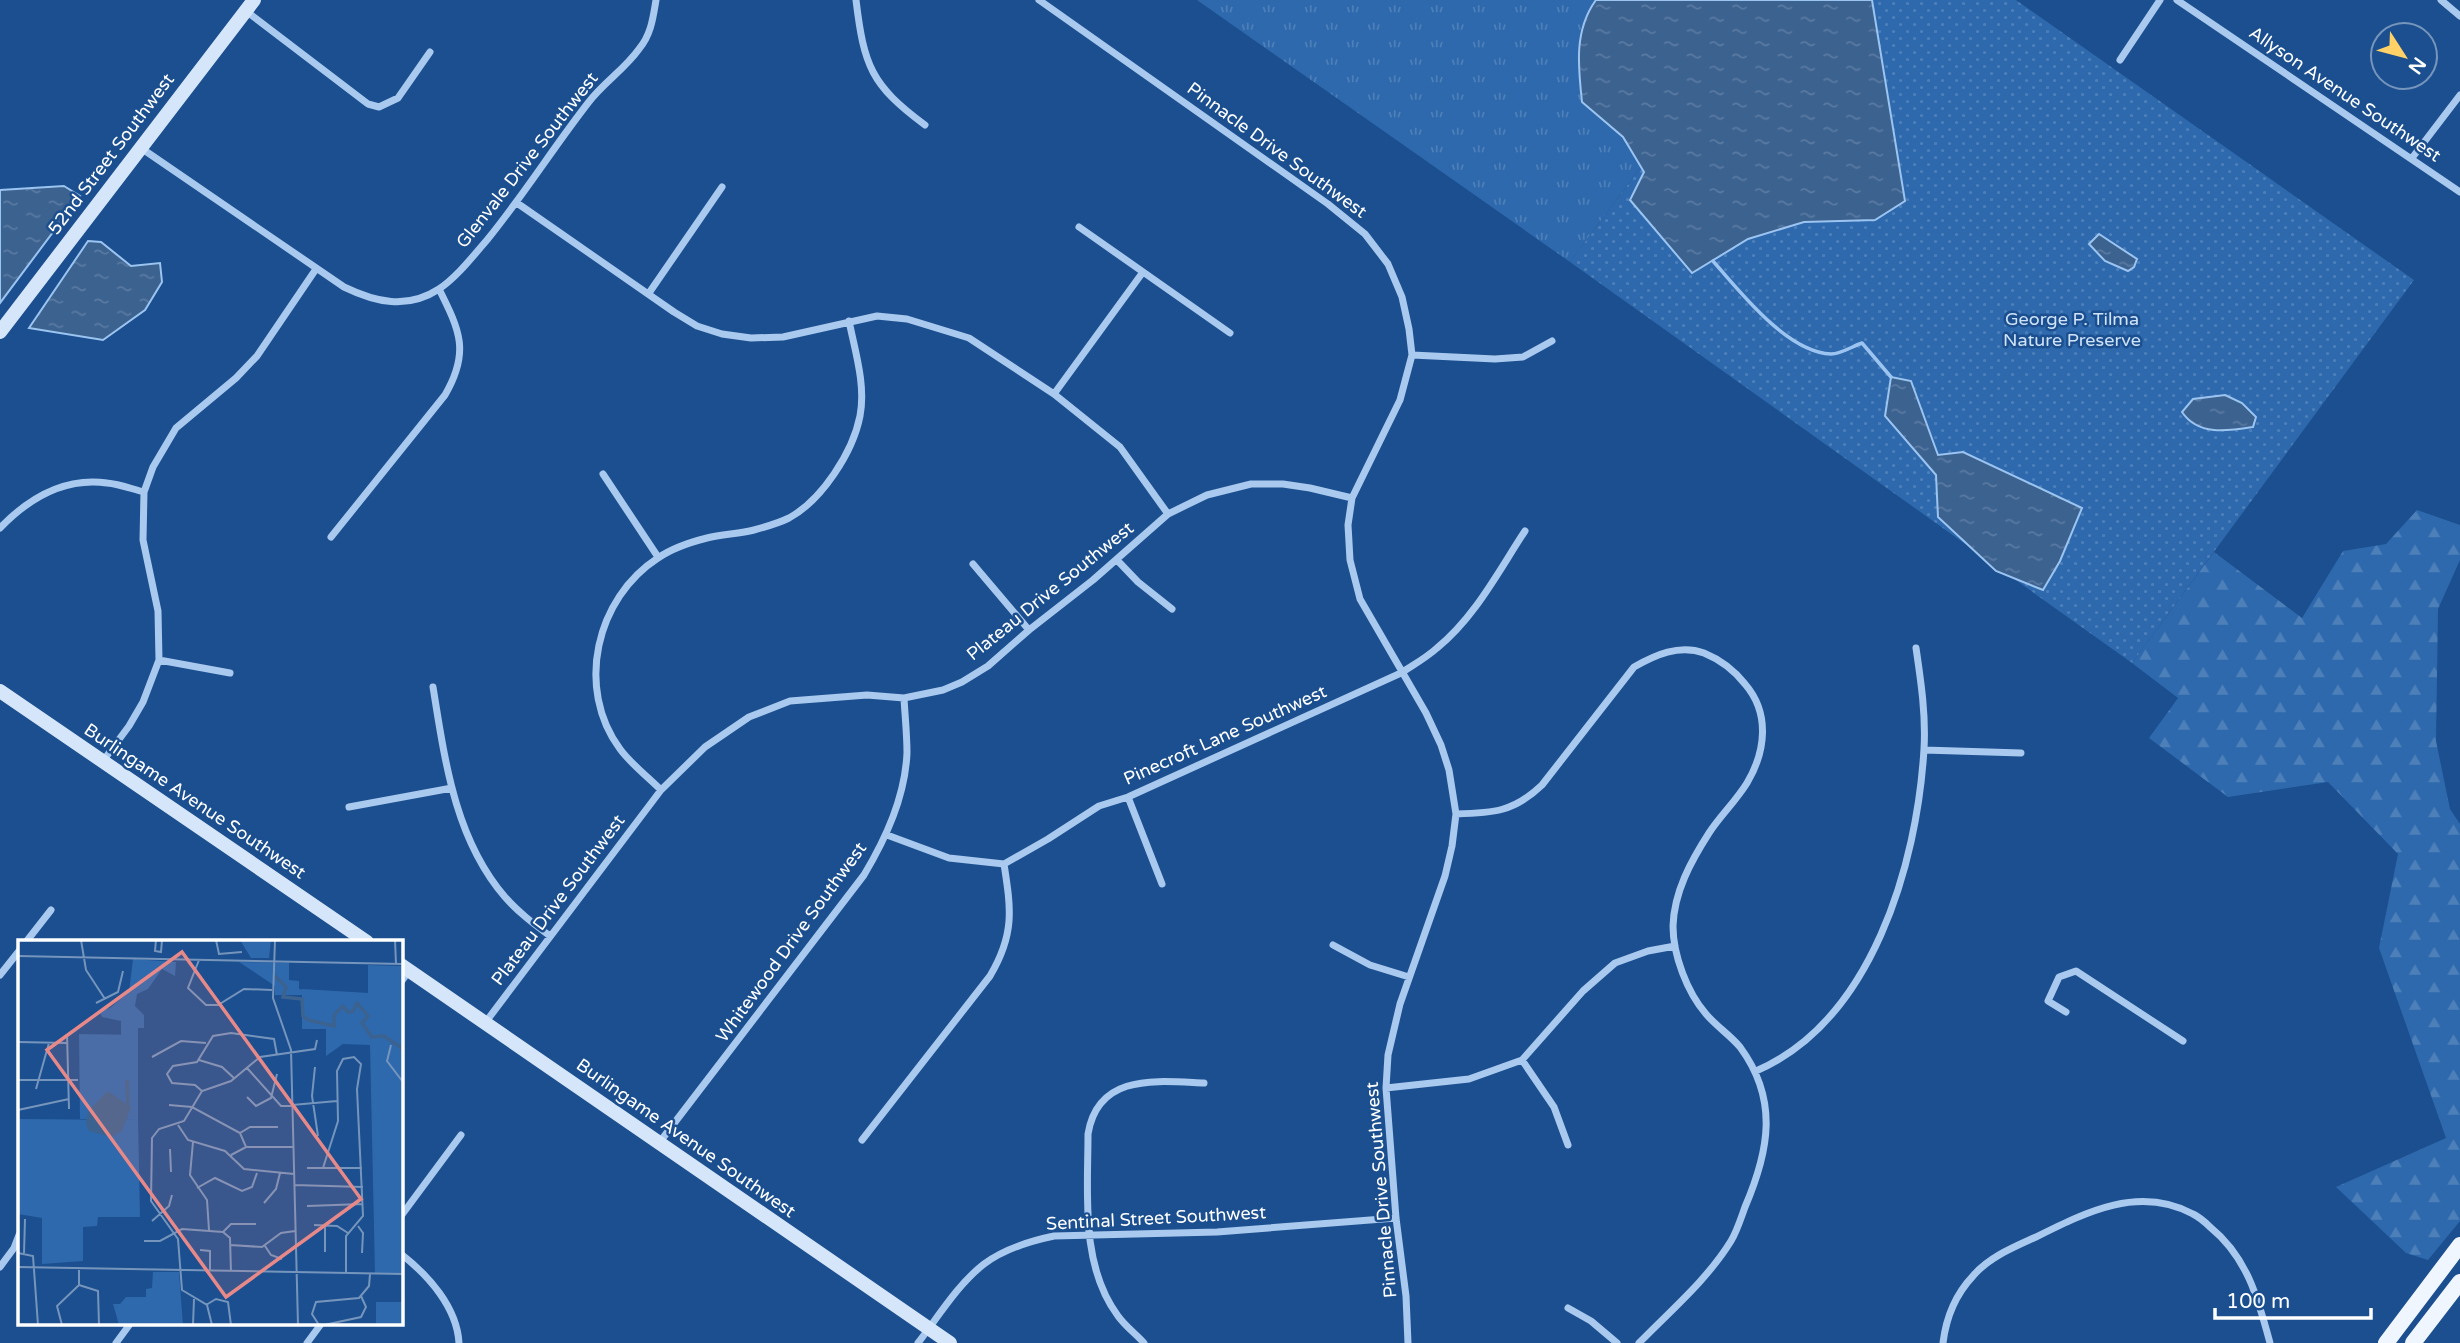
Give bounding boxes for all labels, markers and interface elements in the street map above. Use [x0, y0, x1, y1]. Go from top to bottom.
street label: Allyson Avenue Southwest [2245, 21, 2445, 167]
north arrow [2369, 21, 2439, 91]
text: N [2404, 53, 2430, 78]
street label: Glenvale Drive Southwest [451, 67, 603, 252]
street label: 52nd Street Southwest [43, 69, 179, 239]
street label: Pinnacle Drive Southwest [1183, 77, 1371, 223]
park label: George P. Tilma Nature Preserve [2003, 308, 2141, 351]
street label: Plateau Drive Southwest [962, 517, 1138, 665]
street label: Pinecroft Lane Southwest [1120, 680, 1330, 790]
street label: Burlingame Avenue Southwest [80, 718, 310, 884]
street label: Plateau Drive Southwest [486, 810, 630, 990]
street label: Whitewood Drive Southwest [711, 838, 871, 1046]
inset map [18, 940, 402, 1326]
street label: Burlingame Avenue Southwest [572, 1054, 800, 1222]
street label: Pinnacle Drive Southwest [1361, 1081, 1401, 1299]
street label: Sentinal Street Southwest [1045, 1201, 1267, 1235]
scale bar [2215, 1276, 2371, 1320]
text: 100 m [2226, 1289, 2290, 1314]

